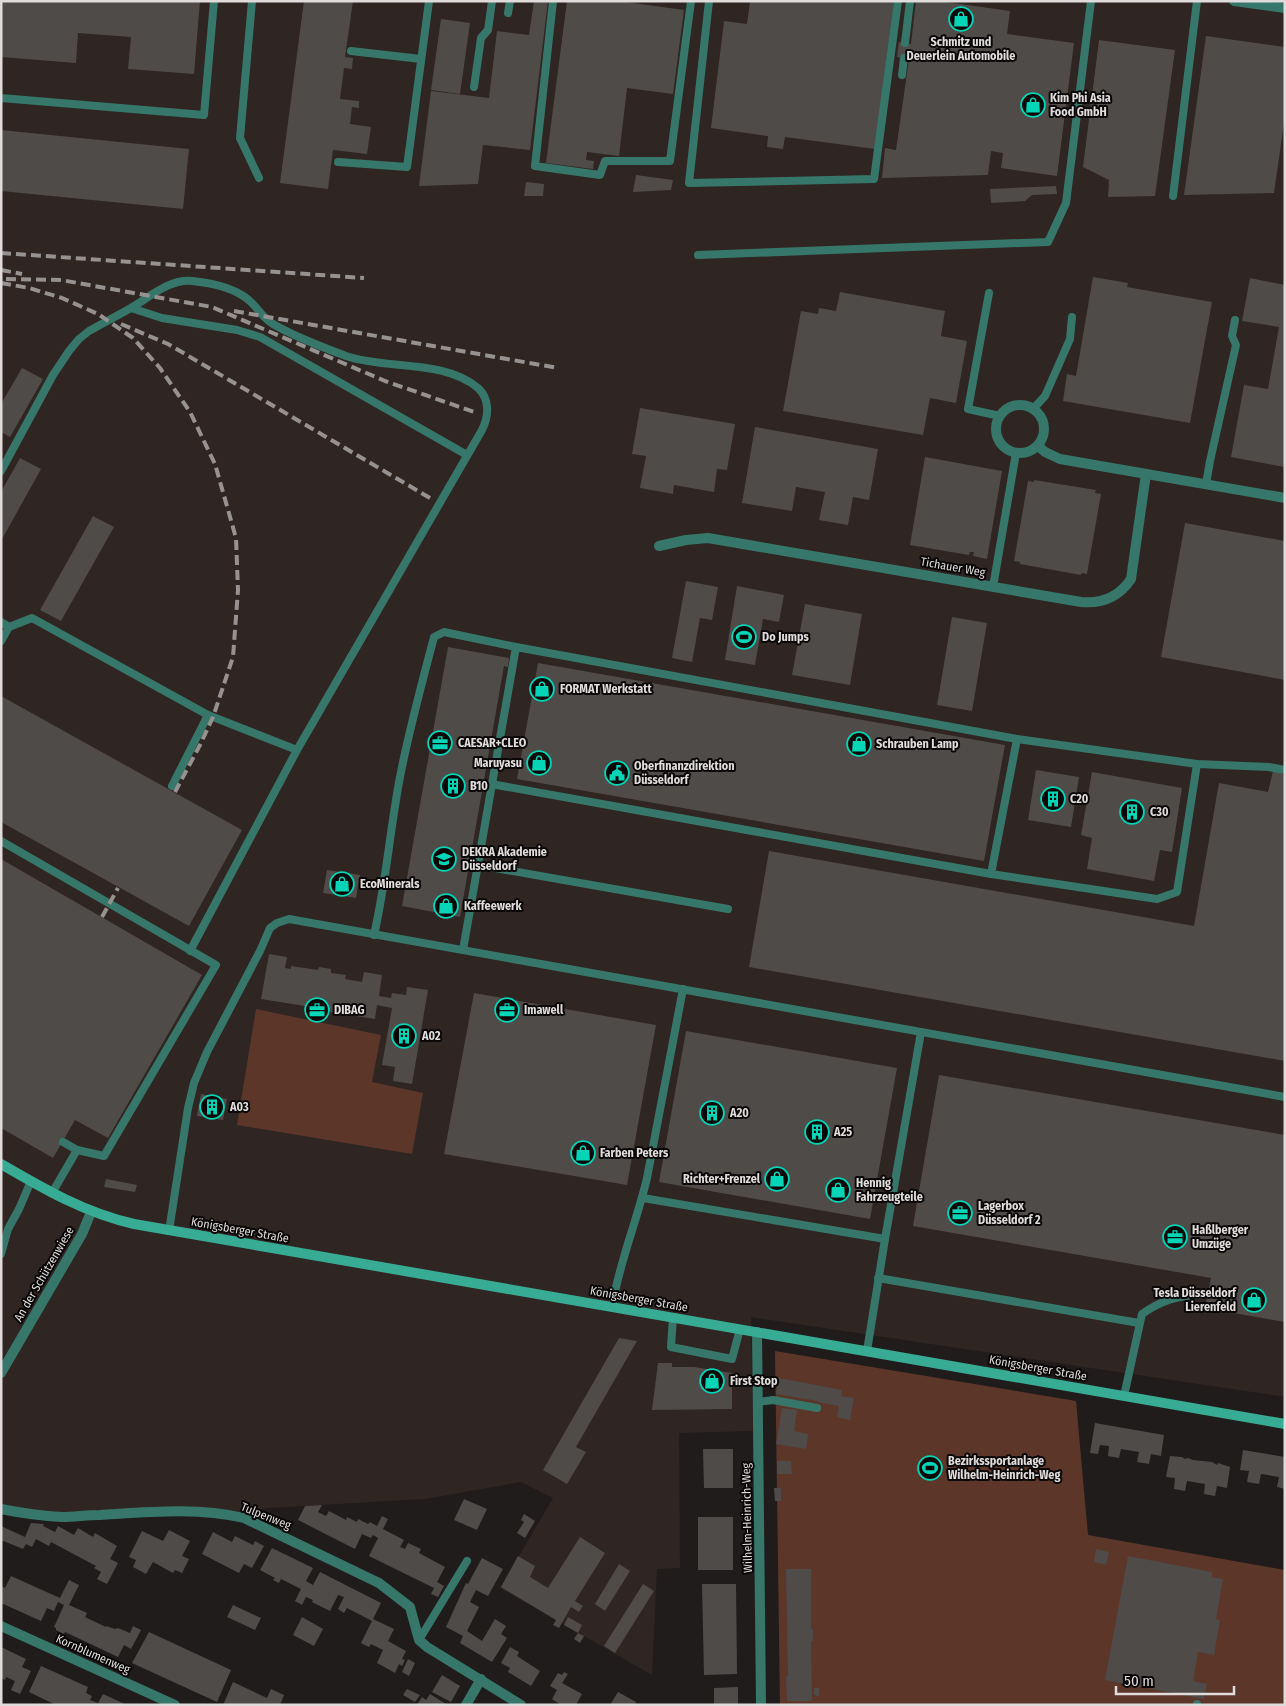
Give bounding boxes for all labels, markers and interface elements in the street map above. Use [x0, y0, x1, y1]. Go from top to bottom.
shop icon: Schmitz und Deuerlein Automobile [948, 6, 974, 32]
place label: Schmitz und Deuerlein Automobile [907, 35, 1015, 63]
place label: Kim Phi Asia Food GmbH [1050, 91, 1111, 119]
shop icon: Kim Phi Asia Food GmbH [1020, 92, 1046, 118]
street label: Tichauer Weg [919, 554, 987, 580]
sports icon: Do Jumps [731, 624, 757, 650]
place label: Do Jumps [762, 630, 809, 644]
shop icon: FORMAT Werkstatt [529, 676, 555, 702]
place label: FORMAT Werkstatt [560, 682, 653, 696]
office icon: CAESAR+CLEO [427, 730, 453, 756]
shop icon: Schrauben Lamp [846, 731, 872, 757]
place label: CAESAR+CLEO [458, 736, 527, 750]
place label: Schrauben Lamp [876, 737, 959, 751]
shop icon: Maruyasu [526, 750, 552, 776]
place label: Maruyasu [474, 756, 522, 770]
place label: Oberfinanzdirektion Düsseldorf [634, 759, 735, 787]
public building icon: Oberfinanzdirektion Düsseldorf [604, 760, 630, 786]
building icon: B10 [440, 773, 466, 799]
place label: B10 [470, 779, 488, 793]
building icon: C20 [1040, 786, 1066, 812]
place label: C20 [1070, 792, 1089, 806]
building icon: C30 [1119, 799, 1145, 825]
place label: C30 [1150, 805, 1169, 819]
place label: DEKRA Akademie Düsseldorf [462, 845, 547, 873]
school or university icon: DEKRA Akademie Düsseldorf [431, 846, 457, 872]
shop icon: EcoMinerals [329, 871, 355, 897]
place label: EcoMinerals [360, 877, 420, 891]
shop icon: Kaffeewerk [433, 893, 459, 919]
place label: Kaffeewerk [464, 899, 522, 913]
office icon: DIBAG [304, 997, 330, 1023]
office icon: Imawell [494, 997, 520, 1023]
place label: DIBAG [334, 1003, 365, 1017]
place label: Imawell [524, 1003, 564, 1017]
building icon: A02 [391, 1023, 417, 1049]
place label: A02 [421, 1029, 441, 1043]
building icon: A03 [199, 1094, 225, 1120]
place label: A03 [229, 1100, 249, 1114]
building icon: A20 [699, 1100, 725, 1126]
place label: A20 [729, 1106, 749, 1120]
building icon: A25 [804, 1119, 830, 1145]
place label: A25 [833, 1125, 852, 1139]
shop icon: Farben Peters [570, 1140, 596, 1166]
place label: Farben Peters [600, 1146, 669, 1160]
shop icon: Richter+Frenzel [764, 1166, 790, 1192]
place label: Richter+Frenzel [683, 1172, 761, 1186]
place label: Hennig Fahrzeugteile [856, 1176, 923, 1204]
shop icon: Hennig Fahrzeugteile [825, 1177, 851, 1203]
place label: Lagerbox Düsseldorf 2 [978, 1199, 1041, 1227]
office icon: Lagerbox Düsseldorf 2 [947, 1200, 973, 1226]
street label: Königsberger Straße [190, 1214, 290, 1246]
place label: Haßlberger Umzüge [1192, 1223, 1249, 1251]
street label: An der Schützenwiese [11, 1224, 77, 1324]
office icon: Haßlberger Umzüge [1162, 1224, 1188, 1250]
street label: Königsberger Straße [589, 1283, 689, 1315]
place label: Tesla Düsseldorf Lierenfeld [1153, 1286, 1237, 1314]
shop icon: Tesla Düsseldorf Lierenfeld [1241, 1287, 1267, 1313]
street label: Königsberger Straße [988, 1352, 1088, 1384]
shop icon: First Stop [699, 1368, 725, 1394]
place label: First Stop [730, 1374, 778, 1388]
place label: Bezirkssportanlage Wilhelm-Heinrich-Weg [948, 1454, 1060, 1482]
sports icon: Bezirkssportanlage Wilhelm-Heinrich-Weg [917, 1455, 943, 1481]
street label: Wilhelm-Heinrich-Weg [739, 1462, 755, 1573]
street label: Tulpenweg [239, 1500, 293, 1532]
street label: Kornblumenweg [54, 1631, 133, 1677]
scale bar [1116, 1664, 1234, 1696]
text: 50 m [1124, 1672, 1154, 1690]

